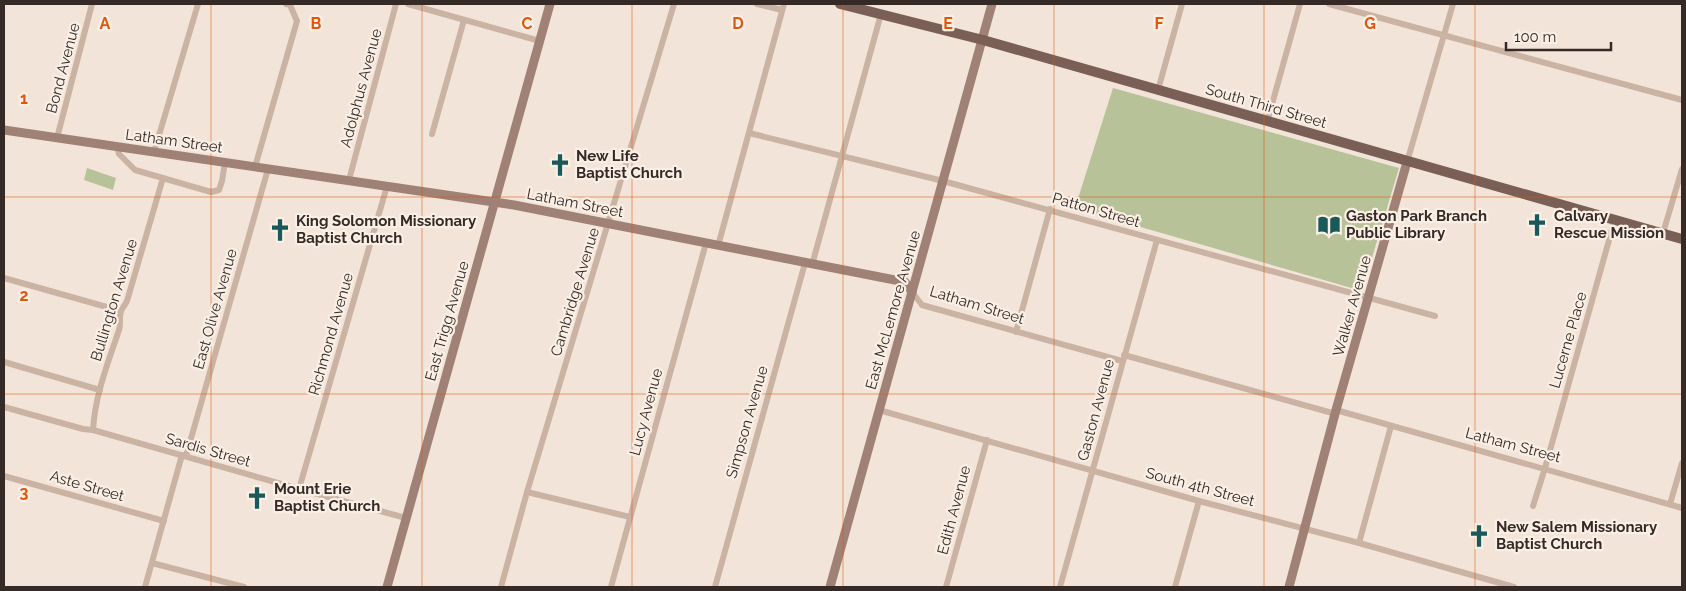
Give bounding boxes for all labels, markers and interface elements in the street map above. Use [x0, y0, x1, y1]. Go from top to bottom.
text: A [100, 14, 111, 33]
text: B [311, 14, 322, 33]
text: C [522, 14, 533, 33]
text: D [732, 14, 744, 33]
text: E [943, 14, 953, 33]
text: F [1154, 14, 1164, 33]
text: G [1364, 14, 1376, 33]
scale bar [1506, 20, 1611, 52]
street label: Bond Avenue [42, 21, 84, 115]
street label: Adolphus Avenue [336, 26, 386, 149]
text: 100 m [1514, 28, 1556, 46]
street label: South Third Street [1203, 80, 1329, 132]
text: 1 [20, 89, 28, 108]
street label: Latham Street [124, 125, 224, 157]
place label: New Life Baptist Church [576, 147, 682, 182]
church icon: New Life Baptist Church [547, 152, 573, 178]
street label: Latham Street [525, 185, 625, 221]
street label: Patton Street [1050, 189, 1142, 231]
place label: Gaston Park Branch Public Library [1346, 207, 1487, 242]
place label: Calvary Rescue Mission [1554, 207, 1664, 242]
place label: King Solomon Missionary Baptist Church [296, 212, 477, 247]
library icon: Gaston Park Branch Public Library [1316, 212, 1342, 238]
church icon: Calvary Rescue Mission [1524, 212, 1550, 238]
church icon: King Solomon Missionary Baptist Church [267, 217, 293, 243]
street label: Cambridge Avenue [547, 225, 603, 358]
street label: East McLemore Avenue [862, 228, 924, 392]
street label: Bullington Avenue [87, 237, 141, 363]
street label: East Olive Avenue [189, 246, 241, 371]
street label: Walker Avenue [1329, 253, 1375, 359]
street label: East Trigg Avenue [421, 259, 473, 383]
street label: Richmond Avenue [305, 270, 357, 397]
street label: Latham Street [928, 282, 1026, 328]
text: 2 [19, 286, 29, 305]
street label: Lucerne Place [1546, 289, 1590, 390]
street label: Gaston Avenue [1074, 357, 1118, 463]
street label: Simpson Avenue [722, 363, 772, 480]
street label: Lucy Avenue [626, 366, 666, 458]
street label: Latham Street [1463, 424, 1563, 466]
street label: Sardis Street [163, 429, 253, 471]
street label: Edith Avenue [933, 463, 975, 556]
street label: South 4th Street [1144, 464, 1256, 510]
street label: Aste Street [48, 467, 126, 505]
place label: Mount Erie Baptist Church [274, 480, 380, 515]
text: 3 [20, 483, 29, 502]
church icon: Mount Erie Baptist Church [244, 485, 270, 511]
place label: New Salem Missionary Baptist Church [1496, 518, 1658, 553]
church icon: New Salem Missionary Baptist Church [1466, 523, 1492, 549]

